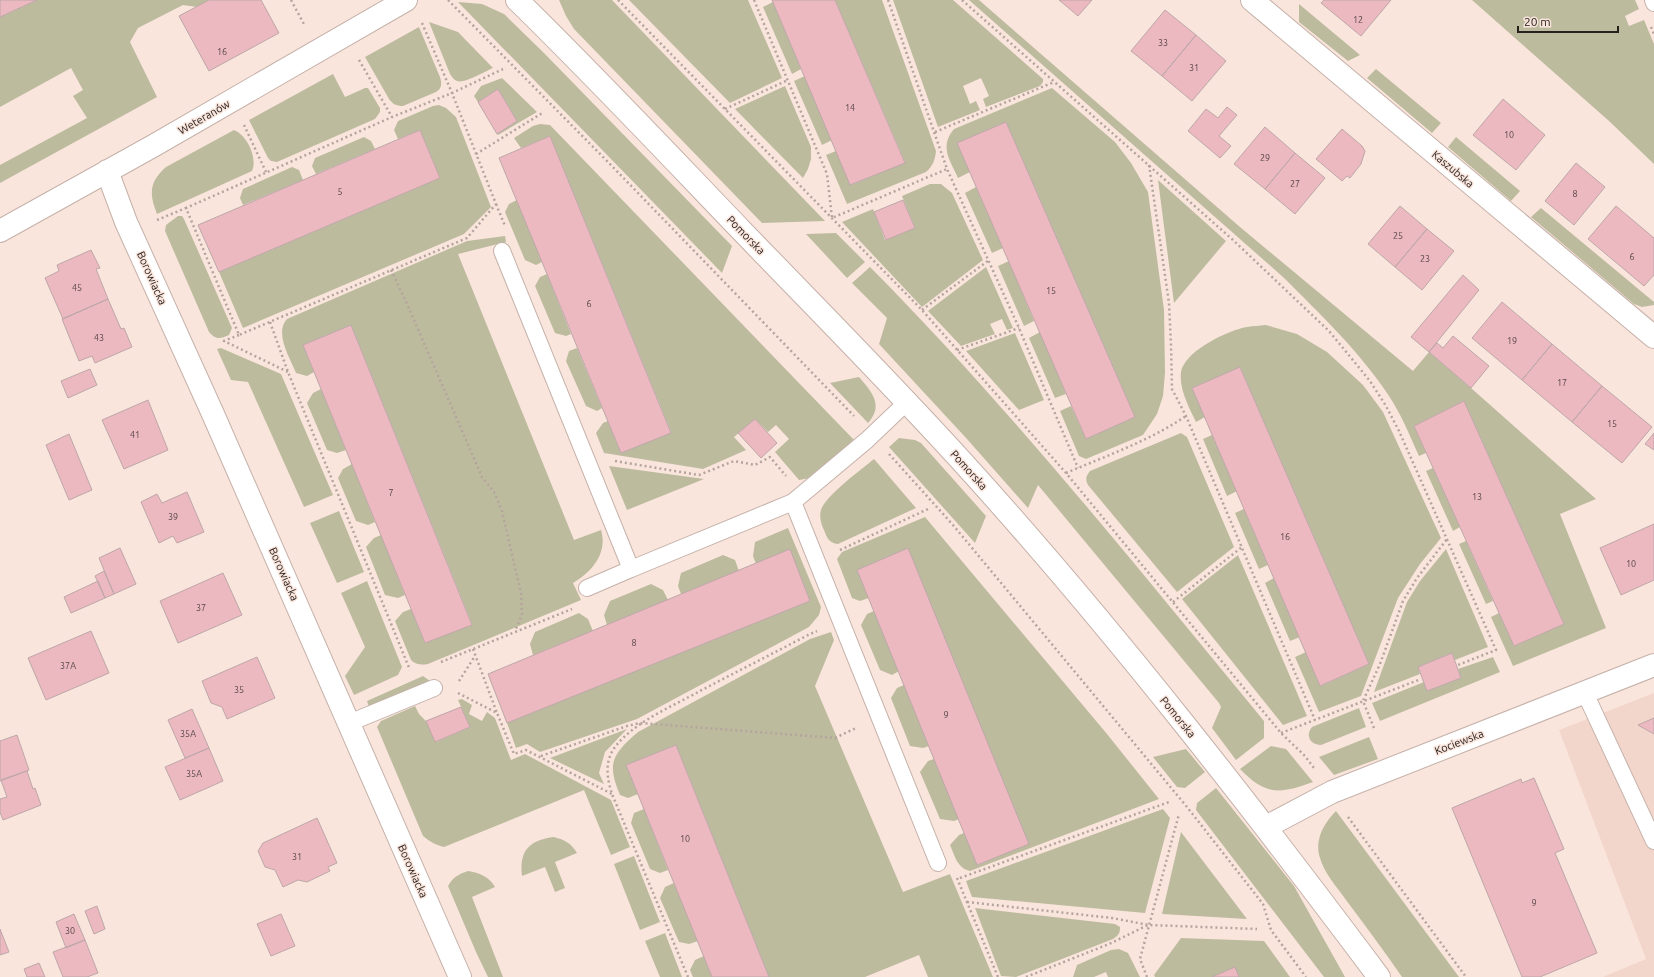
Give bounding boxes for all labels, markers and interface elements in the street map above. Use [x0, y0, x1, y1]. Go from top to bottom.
scale bar [1518, 8, 1618, 34]
house number: 12 [1353, 15, 1363, 25]
text: 20 m [1524, 15, 1551, 28]
house number: 33 [1158, 38, 1168, 48]
house number: 16 [217, 47, 227, 57]
house number: 31 [1189, 63, 1199, 73]
street label: Weteranów [176, 97, 232, 137]
house number: 14 [845, 103, 855, 113]
house number: 10 [1504, 130, 1514, 140]
street label: Kaszubska [1430, 148, 1476, 190]
house number: 29 [1260, 153, 1270, 163]
house number: 27 [1290, 179, 1300, 189]
house number: 5 [337, 187, 343, 197]
house number: 8 [1572, 189, 1578, 199]
street label: Pomorska [725, 213, 767, 257]
house number: 25 [1393, 231, 1403, 241]
street label: Borowiacka [135, 249, 169, 307]
house number: 6 [1629, 252, 1635, 262]
house number: 23 [1420, 254, 1430, 264]
house number: 45 [72, 283, 82, 293]
house number: 15 [1046, 286, 1056, 296]
house number: 6 [586, 299, 592, 309]
house number: 43 [94, 333, 104, 343]
house number: 19 [1507, 336, 1517, 346]
house number: 17 [1557, 378, 1567, 388]
house number: 15 [1607, 419, 1617, 429]
house number: 41 [130, 430, 140, 440]
street label: Pomorska [948, 448, 990, 492]
house number: 7 [388, 488, 394, 498]
house number: 13 [1472, 492, 1482, 502]
house number: 39 [168, 512, 178, 522]
house number: 16 [1280, 532, 1290, 542]
street label: Borowiacka [267, 545, 301, 603]
house number: 10 [1626, 559, 1636, 569]
house number: 37 [196, 603, 206, 613]
house number: 8 [631, 638, 637, 648]
house number: 37A [60, 661, 76, 671]
house number: 35 [234, 685, 244, 695]
street label: Pomorska [1158, 694, 1198, 740]
house number: 9 [943, 710, 949, 720]
street label: Kociewska [1433, 727, 1485, 757]
house number: 35A [180, 729, 196, 739]
house number: 35A [186, 769, 202, 779]
house number: 10 [680, 834, 690, 844]
street label: Borowiacka [396, 842, 430, 900]
house number: 31 [292, 852, 302, 862]
house number: 9 [1531, 898, 1537, 908]
house number: 30 [65, 926, 75, 936]

